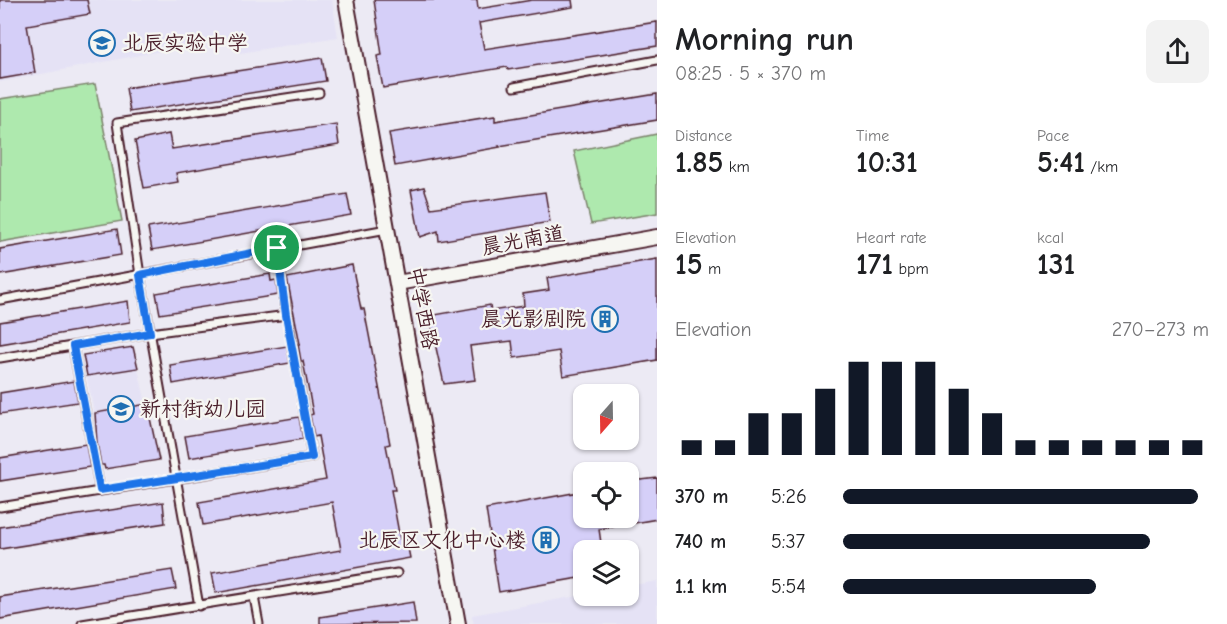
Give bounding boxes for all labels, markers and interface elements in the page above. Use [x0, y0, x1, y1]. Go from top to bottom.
text: Morning run [675, 20, 854, 58]
button: share [1146, 20, 1209, 83]
school or university icon: 北辰实验中学 [87, 28, 117, 58]
place label: 北辰实验中学 [122, 31, 248, 55]
text: 08:25 · 5 × 370 m [675, 62, 826, 85]
text: Distance [675, 127, 732, 145]
text: Time [856, 127, 889, 145]
text: Pace [1037, 127, 1069, 145]
text: 1.85 [675, 145, 724, 180]
text: 10:31 [856, 145, 918, 180]
text: 5:41 [1037, 145, 1085, 180]
text: km [724, 158, 750, 176]
text: /km [1085, 158, 1118, 176]
street label: 晨光南道 [480, 221, 566, 259]
pin [251, 222, 302, 273]
text: Elevation [675, 229, 736, 247]
text: Heart rate [856, 229, 927, 247]
text: kcal [1037, 229, 1064, 247]
icon: arrive [260, 231, 293, 264]
text: 15 [675, 247, 703, 282]
text: 171 [856, 247, 893, 282]
text: 131 [1037, 247, 1075, 282]
text: m [703, 260, 721, 278]
text: bpm [893, 260, 929, 278]
street label: 中学西路 [403, 264, 443, 352]
building icon: 晨光影剧院 [590, 304, 620, 334]
place label: 晨光影剧院 [481, 307, 586, 331]
text: Elevation [675, 318, 752, 341]
text: 270–273 m [1112, 318, 1209, 341]
north arrow [573, 384, 639, 450]
map controls [573, 384, 639, 606]
school or university icon: 新村街幼儿园 [106, 394, 136, 424]
place label: 新村街幼儿园 [140, 397, 266, 421]
button: locate [573, 462, 639, 528]
text: 370 m [675, 485, 728, 508]
text: 5:26 [771, 485, 807, 508]
building icon: 北辰区文化中心楼 [531, 525, 561, 555]
place label: 北辰区文化中心楼 [358, 528, 526, 552]
text: 740 m [675, 530, 726, 553]
text: 5:37 [771, 530, 805, 553]
button: layers [573, 540, 639, 606]
text: 1.1 km [675, 575, 727, 598]
text: 5:54 [771, 575, 806, 598]

